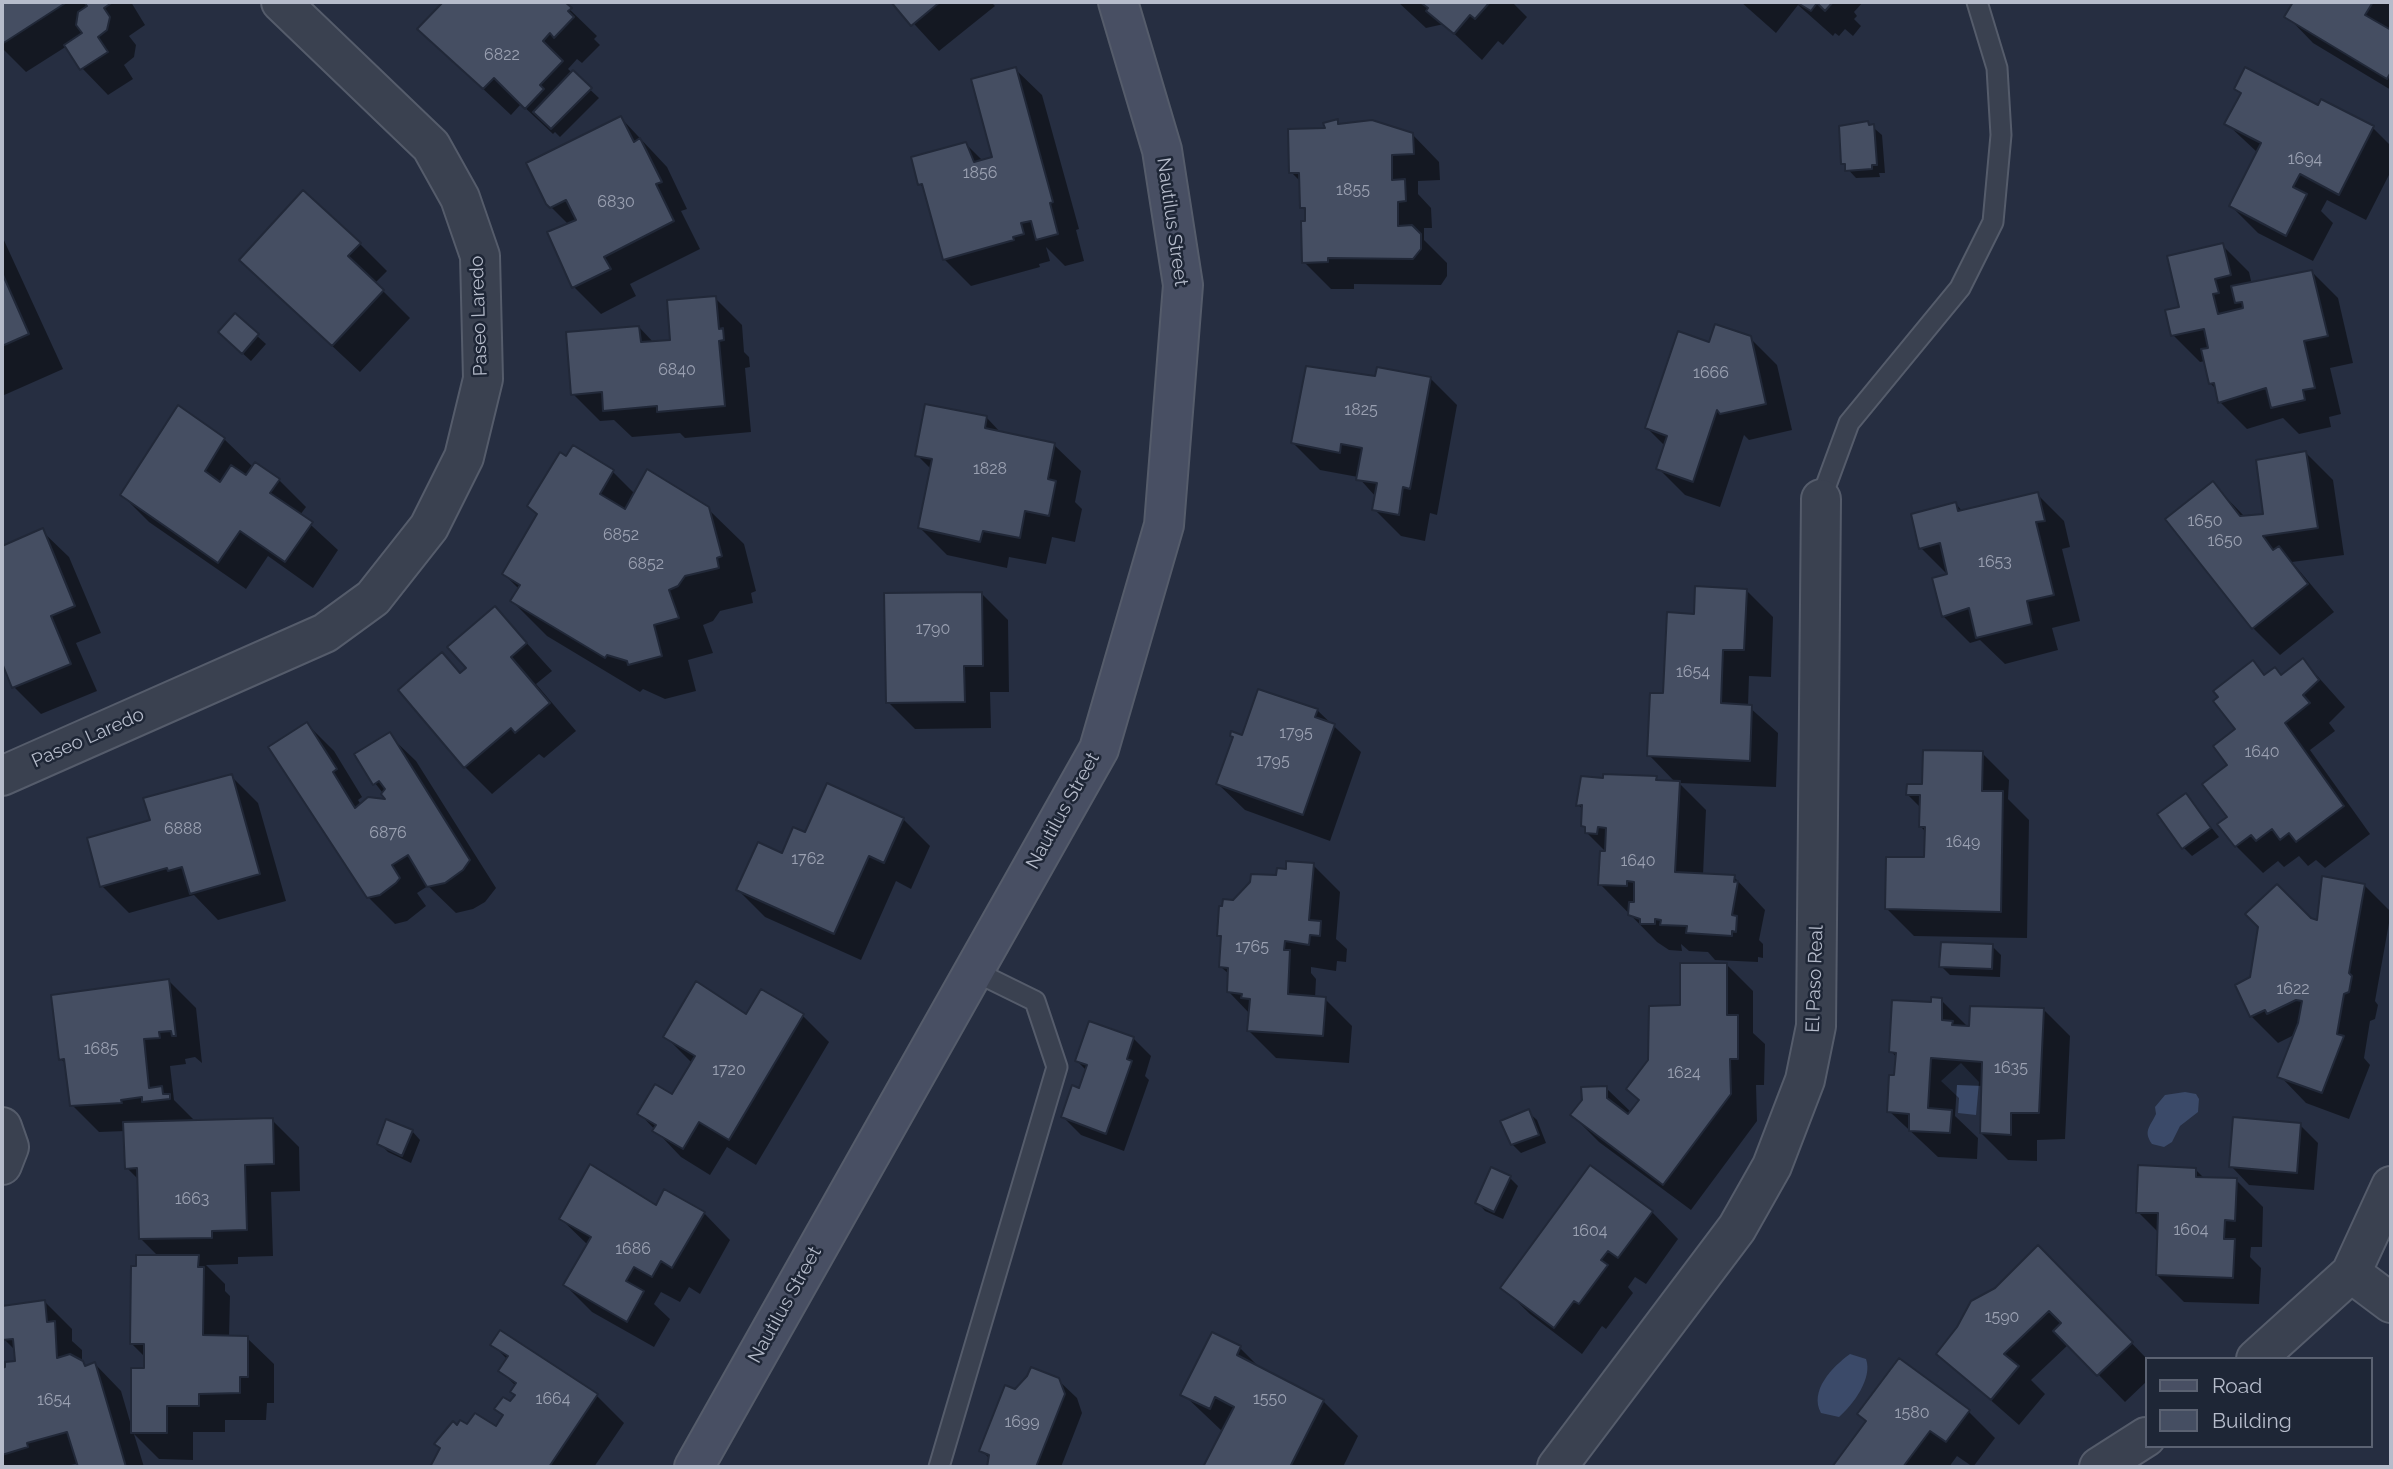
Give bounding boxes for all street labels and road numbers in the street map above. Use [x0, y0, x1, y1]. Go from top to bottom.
street label: Nautilus Street [1152, 156, 1192, 288]
street label: Paseo Laredo [466, 255, 492, 377]
street label: Paseo Laredo [28, 703, 148, 773]
street label: Nautilus Street [1022, 749, 1104, 873]
street label: El Paso Real [1802, 925, 1828, 1033]
street label: Nautilus Street [744, 1243, 826, 1367]

